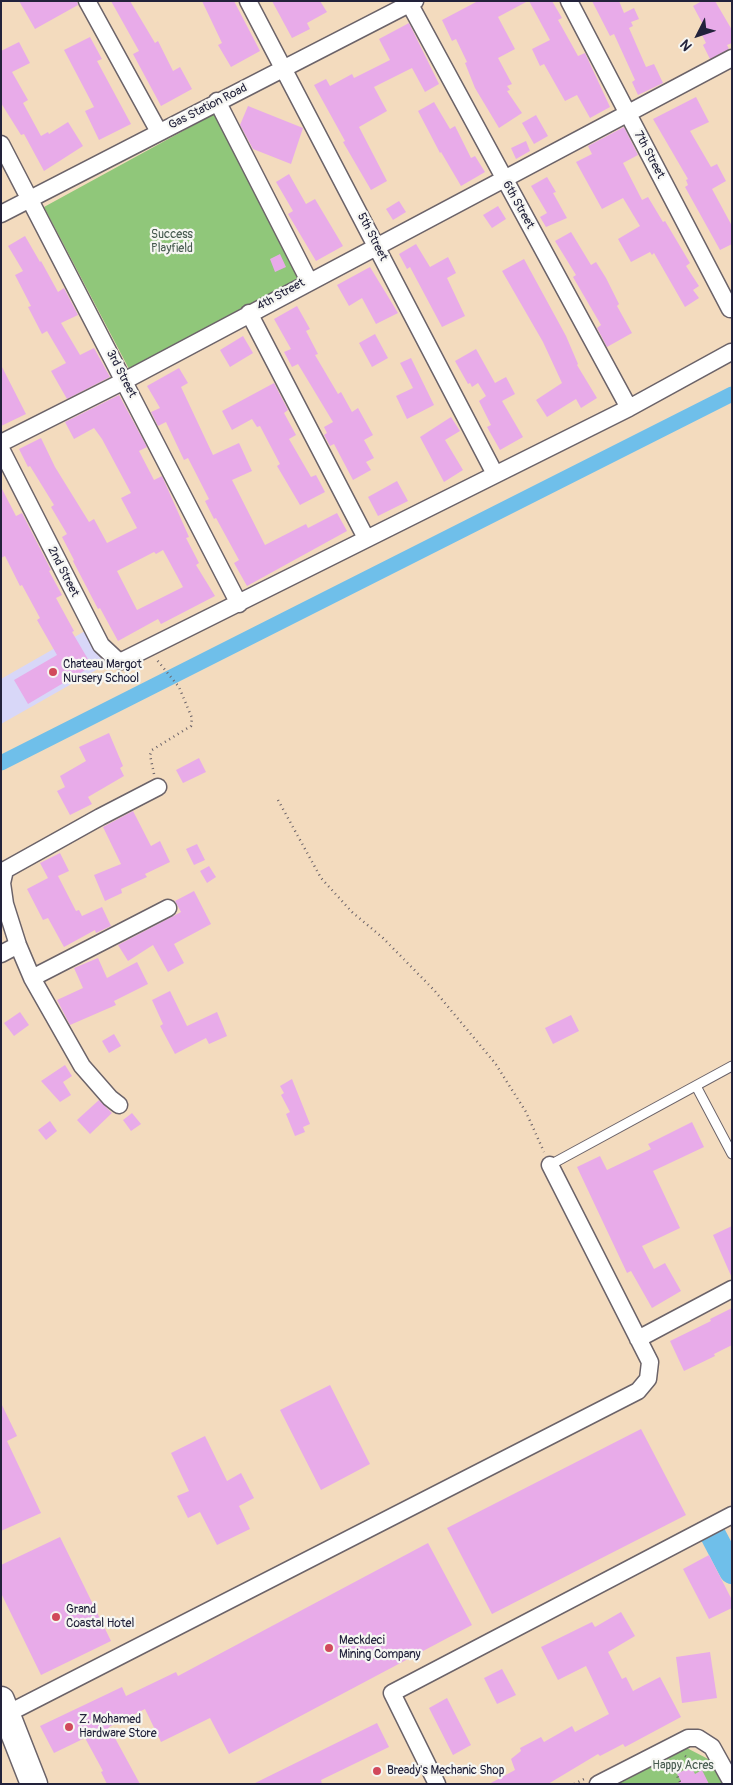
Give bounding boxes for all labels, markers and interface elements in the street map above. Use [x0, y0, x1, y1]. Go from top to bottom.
north arrow [673, 10, 723, 60]
text: N [677, 36, 696, 54]
street label: Gas Station Road [166, 81, 250, 133]
street label: 7th Street [630, 129, 668, 181]
street label: 6th Street [499, 179, 537, 231]
street label: 5th Street [354, 211, 390, 263]
park label: Success Playfield [151, 228, 193, 256]
street label: 4th Street [255, 276, 307, 314]
street label: 3rd Street [103, 348, 139, 400]
street label: 2nd Street [44, 544, 82, 600]
place label: Chateau Margot Nursery School [63, 658, 142, 686]
marker: Chateau Margot Nursery School [47, 666, 59, 678]
place label: Grand Coastal Hotel [66, 1603, 134, 1631]
marker: Grand Coastal Hotel [50, 1611, 62, 1623]
place label: Meckdeci Mining Company [339, 1634, 421, 1662]
marker: Meckdeci Mining Company [323, 1642, 335, 1654]
place label: Z. Mohamed Hardware Store [79, 1713, 157, 1741]
marker: Z. Mohamed Hardware Store [63, 1721, 75, 1733]
park label: Happy Acres [652, 1759, 714, 1773]
place label: Bready's Mechanic Shop [387, 1764, 504, 1778]
marker: Bready's Mechanic Shop [371, 1765, 383, 1777]

